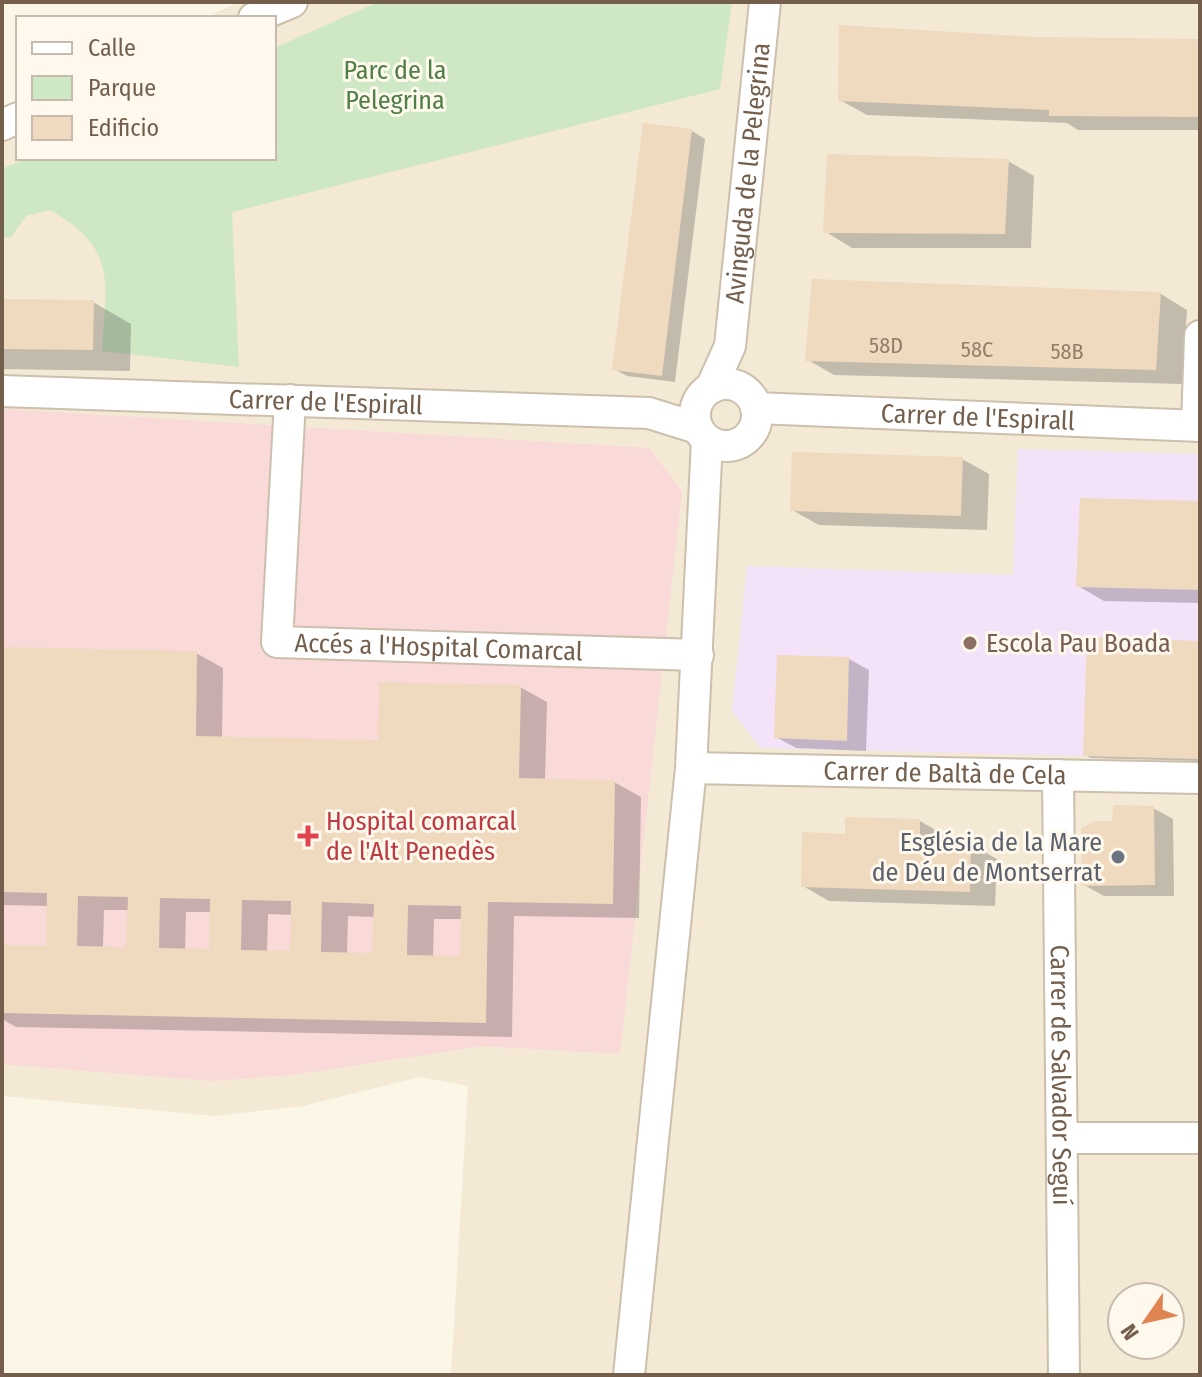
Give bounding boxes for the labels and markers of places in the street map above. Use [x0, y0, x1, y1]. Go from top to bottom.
place label: Escola Pau Boada [986, 628, 1171, 659]
marker: Escola Pau Boada [961, 634, 979, 652]
place label: Hospital comarcal de l'Alt Penedès [326, 806, 516, 867]
marker: Hospital comarcal de l'Alt Penedès [297, 825, 319, 847]
place label: Església de la Mare de Déu de Montserrat [872, 827, 1102, 888]
marker: Església de la Mare de Déu de Montserrat [1109, 848, 1127, 866]

